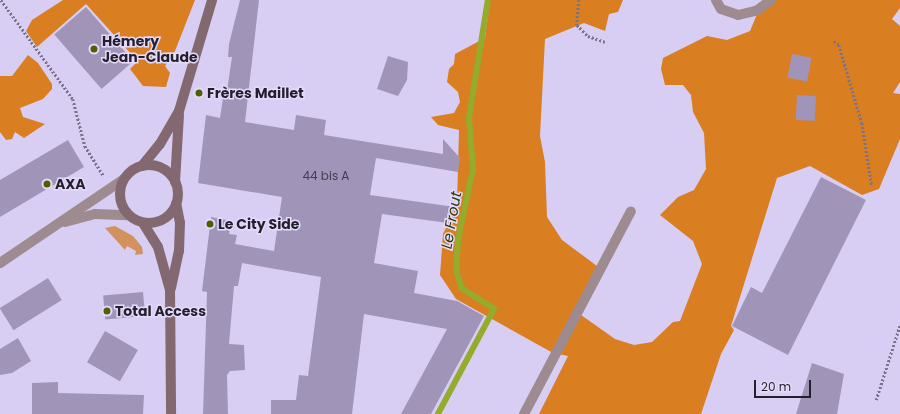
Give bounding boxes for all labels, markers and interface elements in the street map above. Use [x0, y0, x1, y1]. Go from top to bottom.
place label: Hémery Jean-Claude [102, 33, 198, 66]
marker: Hémery Jean-Claude [89, 44, 99, 54]
place label: Frères Maillet [207, 85, 304, 101]
marker: Frères Maillet [194, 88, 204, 98]
house number: 44 bis A [303, 169, 349, 183]
place label: AXA [55, 176, 86, 192]
marker: AXA [42, 179, 52, 189]
water label: Le Frout [437, 190, 465, 250]
place label: Le City Side [218, 216, 299, 232]
marker: Le City Side [205, 219, 215, 229]
place label: Total Access [115, 303, 206, 319]
marker: Total Access [102, 306, 112, 316]
scale bar [756, 372, 813, 398]
text: 20 m [761, 378, 791, 395]

